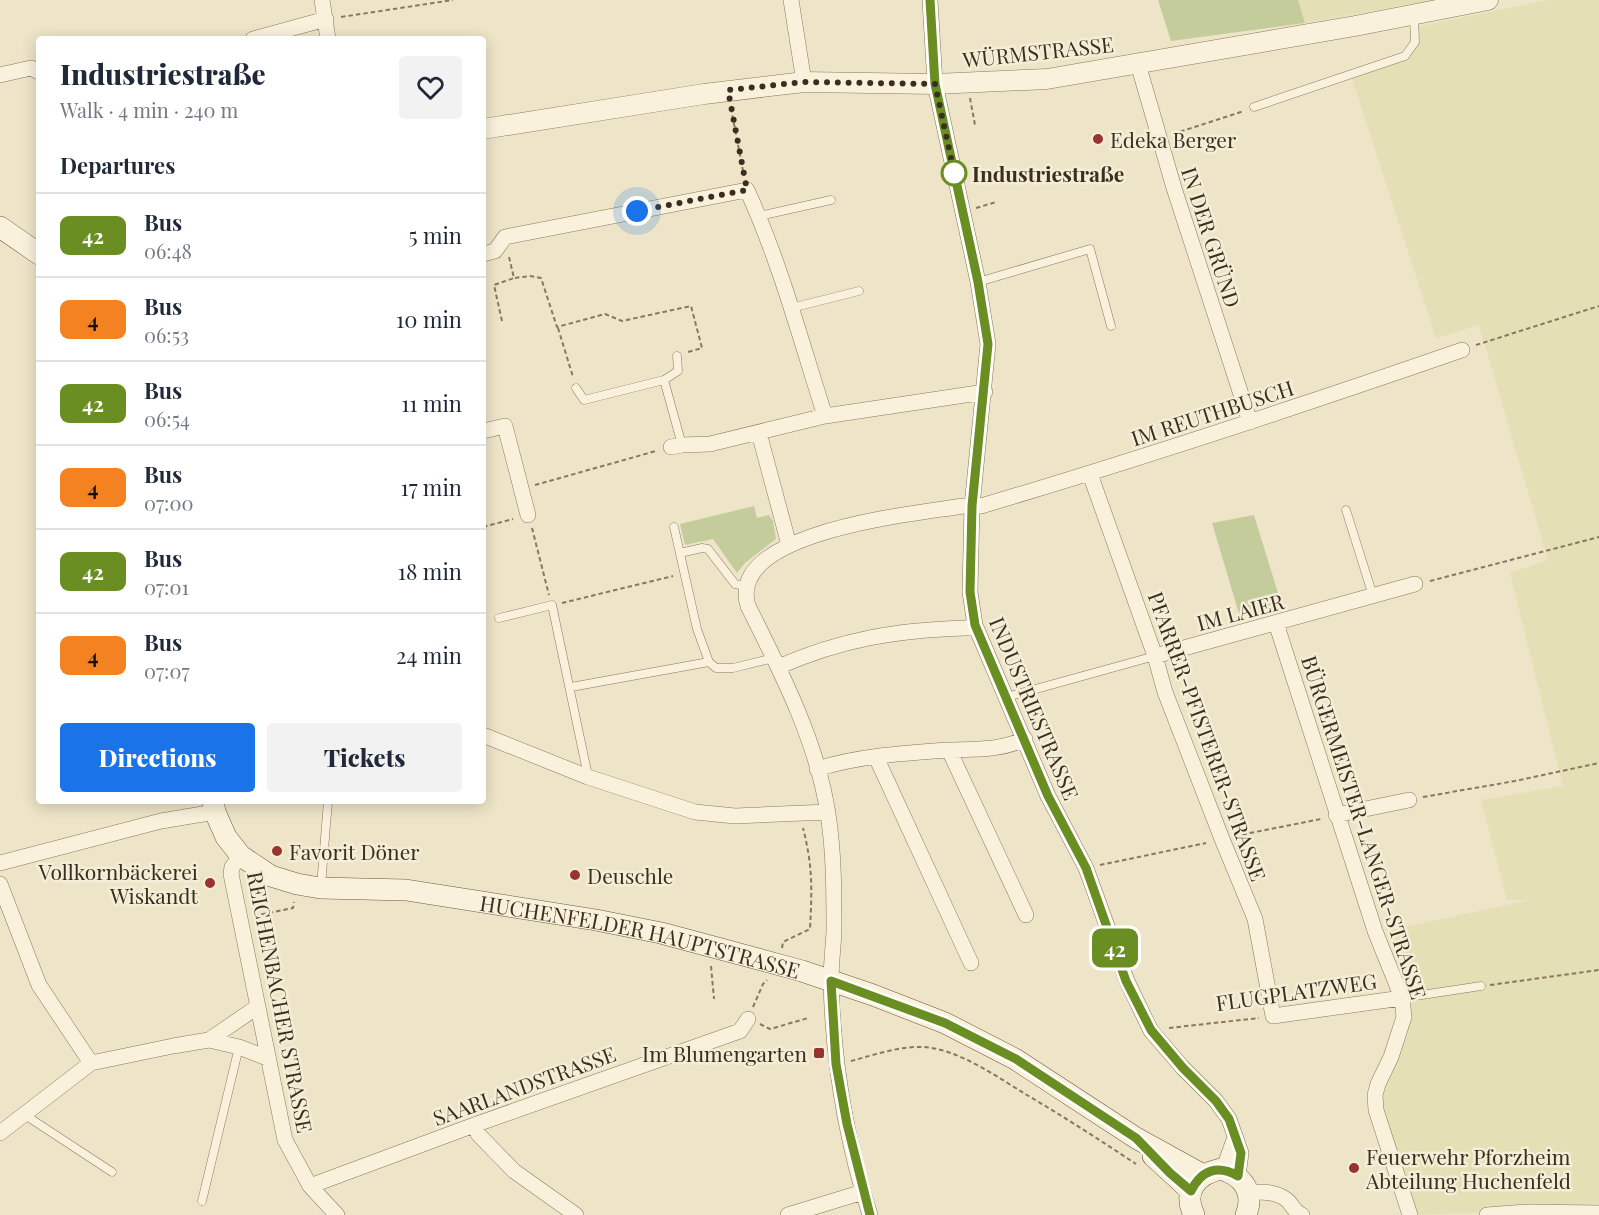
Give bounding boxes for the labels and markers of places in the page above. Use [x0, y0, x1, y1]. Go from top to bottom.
place label: Edeka Berger [1110, 125, 1237, 153]
marker: Edeka Berger [1091, 132, 1105, 146]
place label: Industriestraße [972, 159, 1124, 187]
marker: Industriestraße [941, 160, 967, 186]
place label: Favorit Döner [289, 837, 420, 865]
marker: Favorit Döner [270, 844, 284, 858]
place label: Vollkornbäckerei Wiskandt [38, 857, 199, 909]
place label: Deuschle [587, 861, 673, 889]
marker: Deuschle [568, 868, 582, 882]
marker: Vollkornbäckerei Wiskandt [203, 876, 217, 890]
place label: Im Blumengarten [642, 1039, 807, 1067]
marker: Im Blumengarten [812, 1046, 826, 1060]
place label: Feuerwehr Pforzheim Abteilung Huchenfeld [1365, 1142, 1571, 1194]
marker: Feuerwehr Pforzheim Abteilung Huchenfeld [1347, 1161, 1361, 1175]

